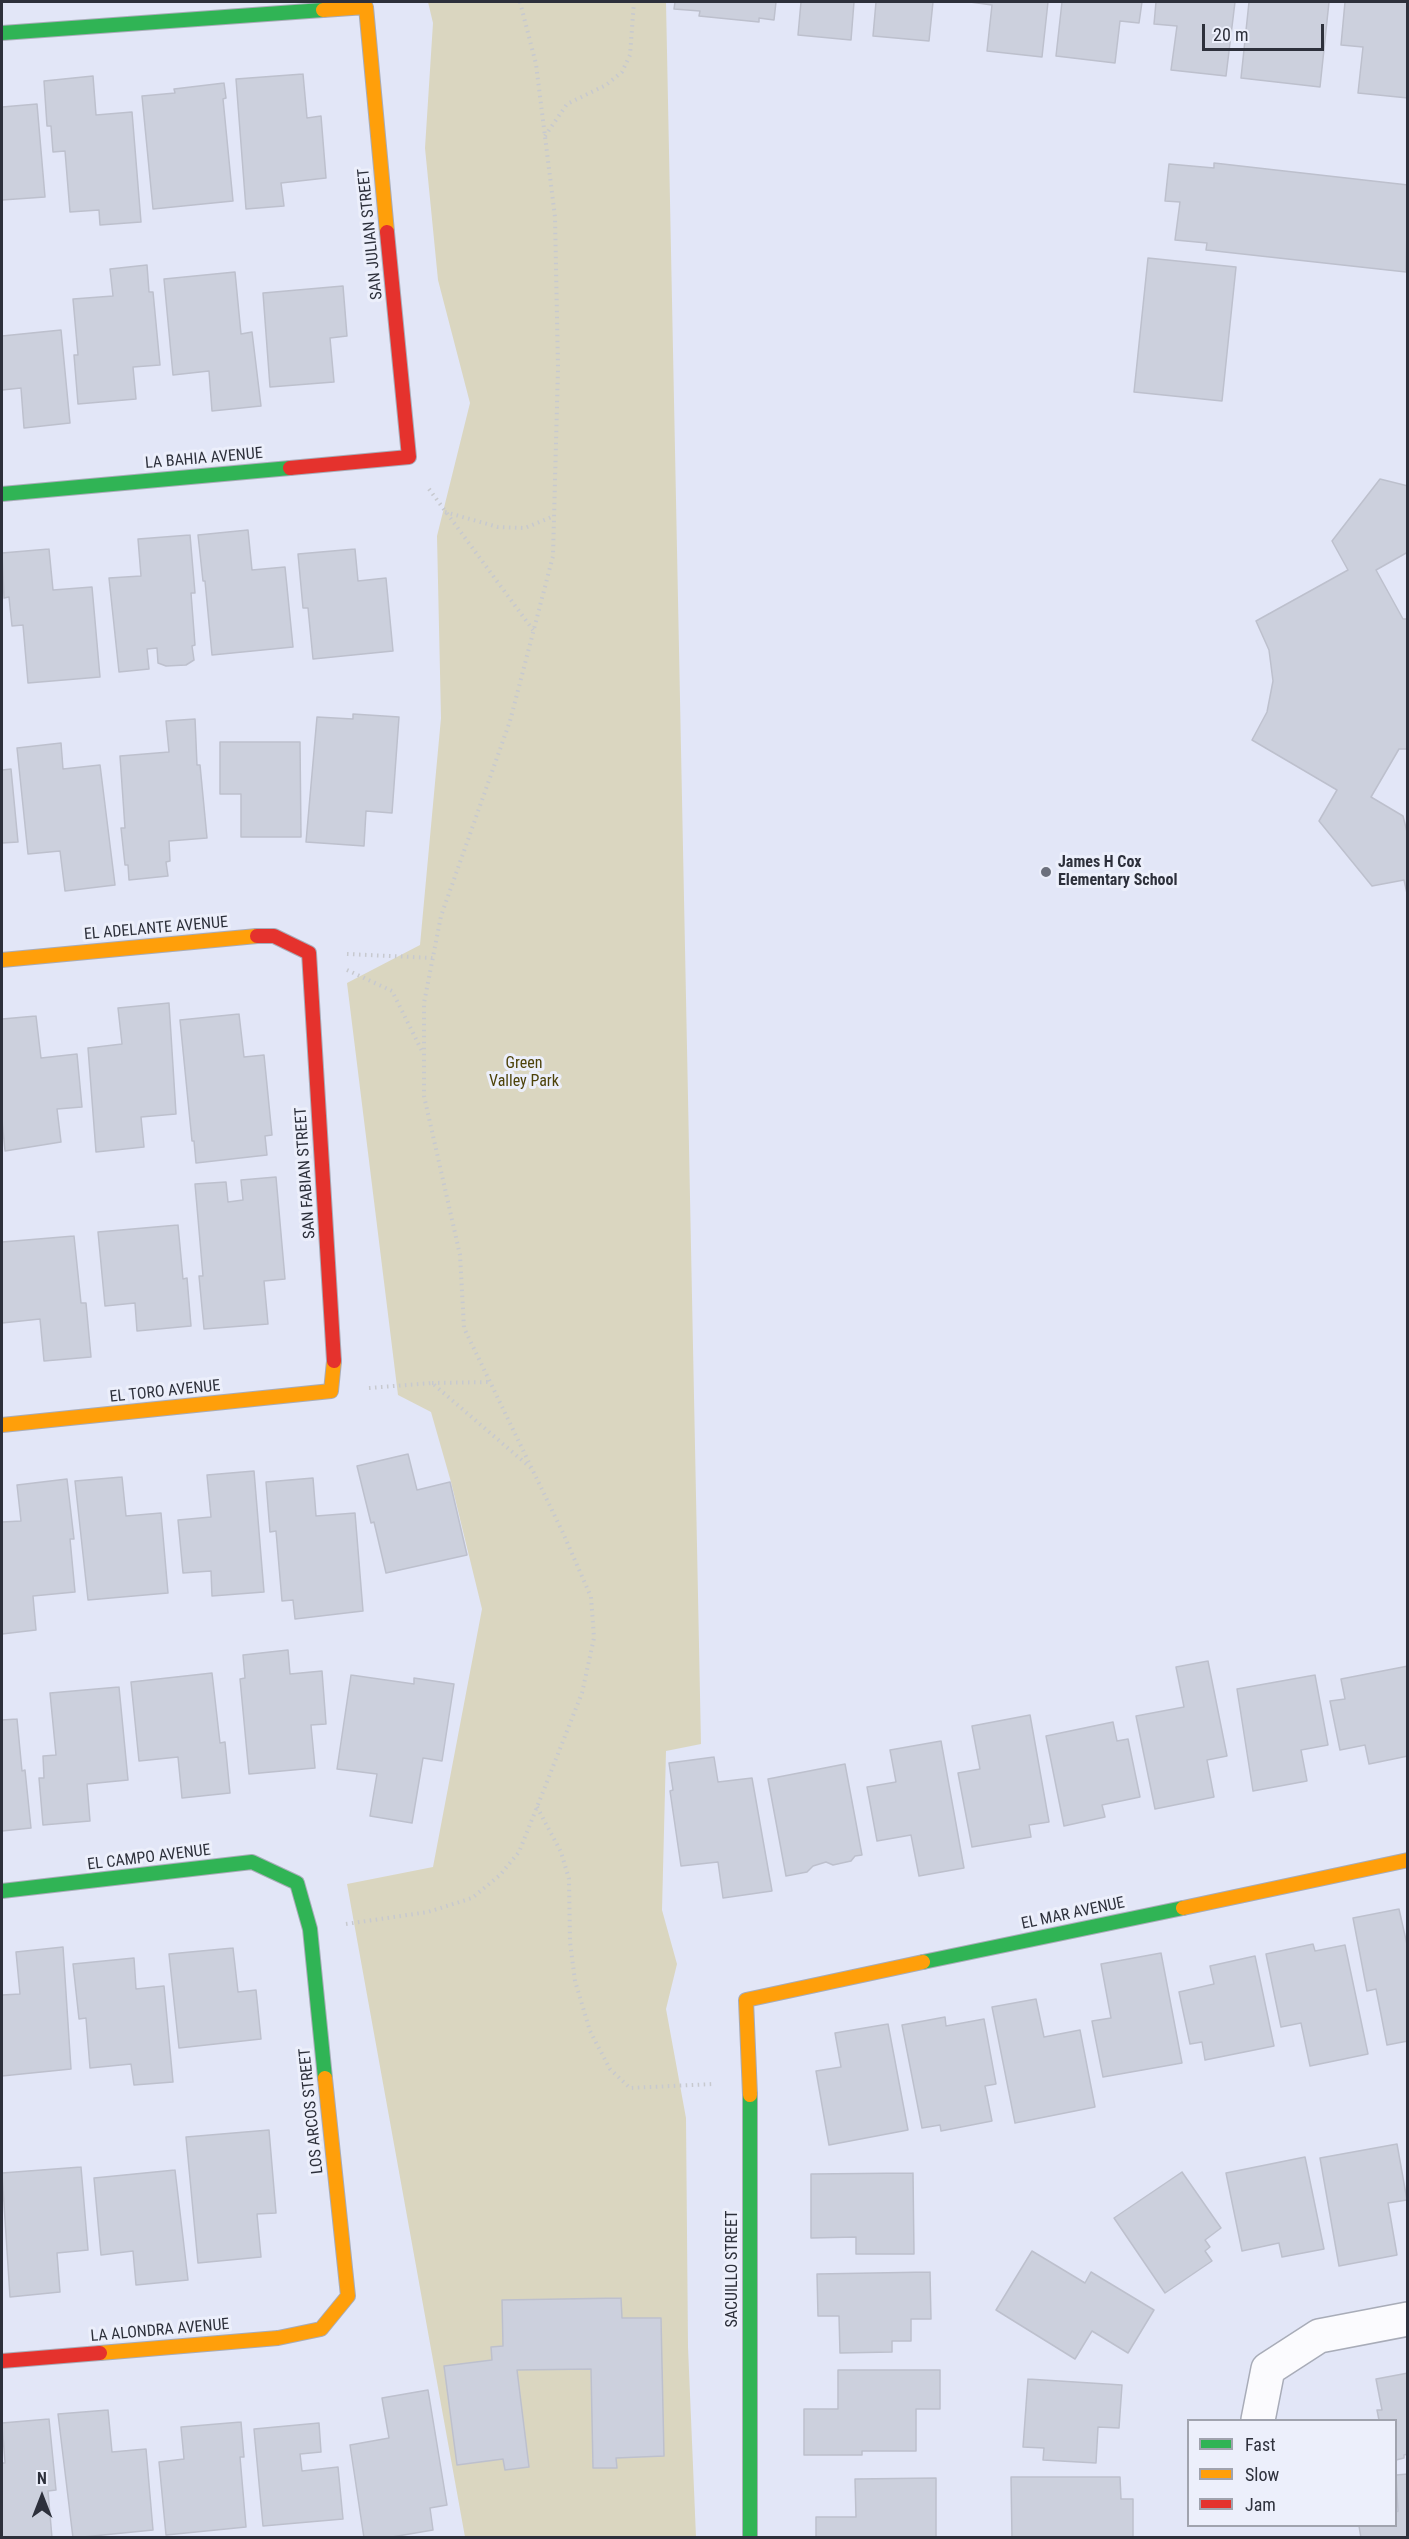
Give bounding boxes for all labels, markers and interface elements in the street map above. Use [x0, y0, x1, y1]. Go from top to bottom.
scale bar [1205, 12, 1326, 50]
text: 20 m [1213, 24, 1248, 45]
street label: SAN JULIAN STREET [355, 167, 387, 301]
street label: LA BAHIA AVENUE [144, 444, 264, 474]
place label: James H Cox Elementary School [1058, 853, 1177, 891]
marker: James H Cox Elementary School [1039, 865, 1053, 879]
street label: EL ADELANTE AVENUE [83, 913, 229, 945]
park label: Green Valley Park [489, 1054, 559, 1092]
street label: SAN FABIAN STREET [292, 1107, 320, 1239]
street label: EL TORO AVENUE [109, 1377, 221, 1407]
street label: EL CAMPO AVENUE [86, 1841, 212, 1875]
street label: EL MAR AVENUE [1020, 1894, 1126, 1934]
street label: LOS ARCOS STREET [296, 2047, 328, 2175]
street label: SACUILLO STREET [723, 2210, 743, 2328]
street label: LA ALONDRA AVENUE [90, 2315, 230, 2347]
legend [1187, 2419, 1397, 2527]
text: Fast [1245, 2434, 1276, 2455]
text: Slow [1245, 2464, 1279, 2485]
north arrow [12, 2467, 72, 2527]
text: N [37, 2469, 47, 2488]
text: Jam [1245, 2494, 1276, 2515]

